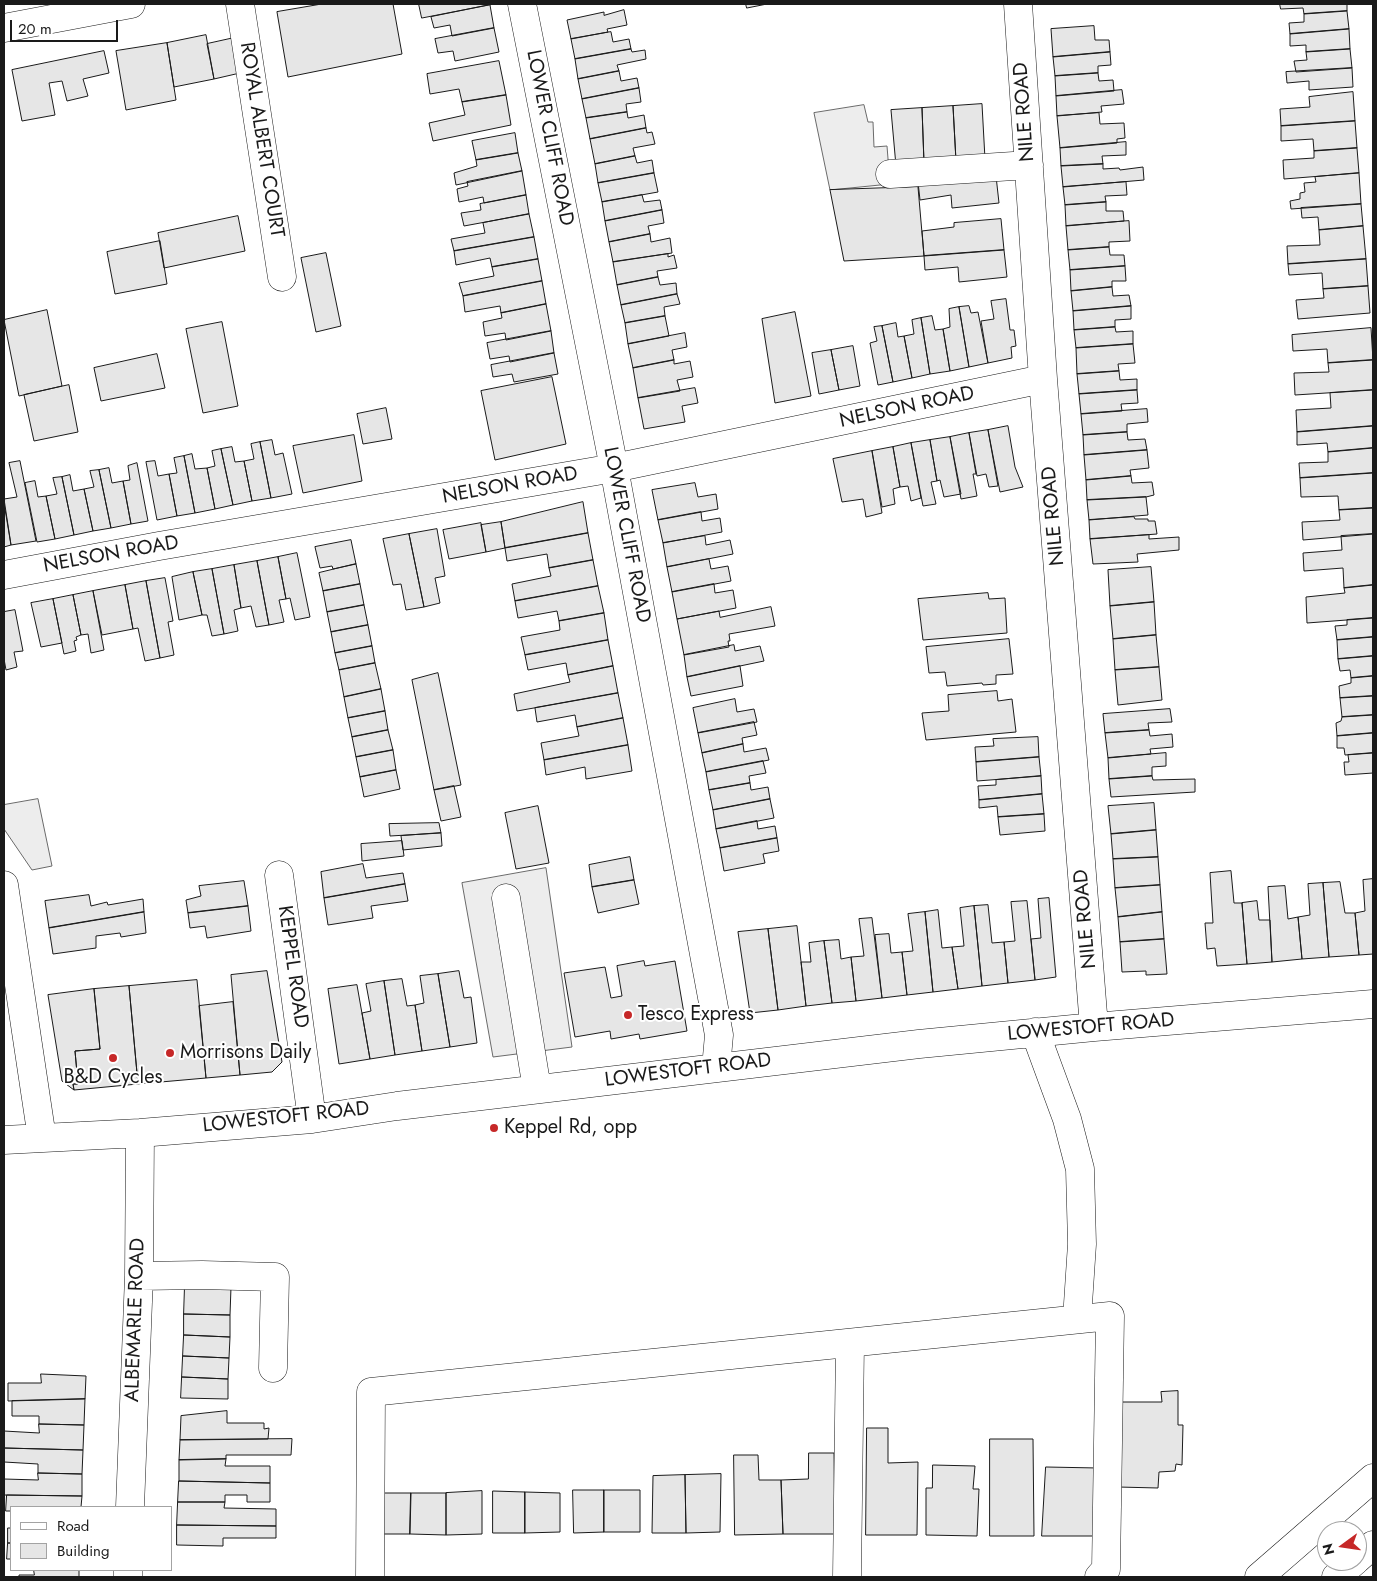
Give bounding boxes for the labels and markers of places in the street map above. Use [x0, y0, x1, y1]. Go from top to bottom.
place label: Tesco Express [638, 1003, 754, 1027]
marker: Tesco Express [622, 1009, 634, 1021]
place label: Morrisons Daily [180, 1041, 311, 1065]
marker: Morrisons Daily [164, 1047, 176, 1059]
marker: B&D Cycles [107, 1052, 119, 1064]
place label: B&D Cycles [64, 1066, 162, 1090]
place label: Keppel Rd, opp [504, 1116, 637, 1140]
marker: Keppel Rd, opp [488, 1122, 500, 1134]

